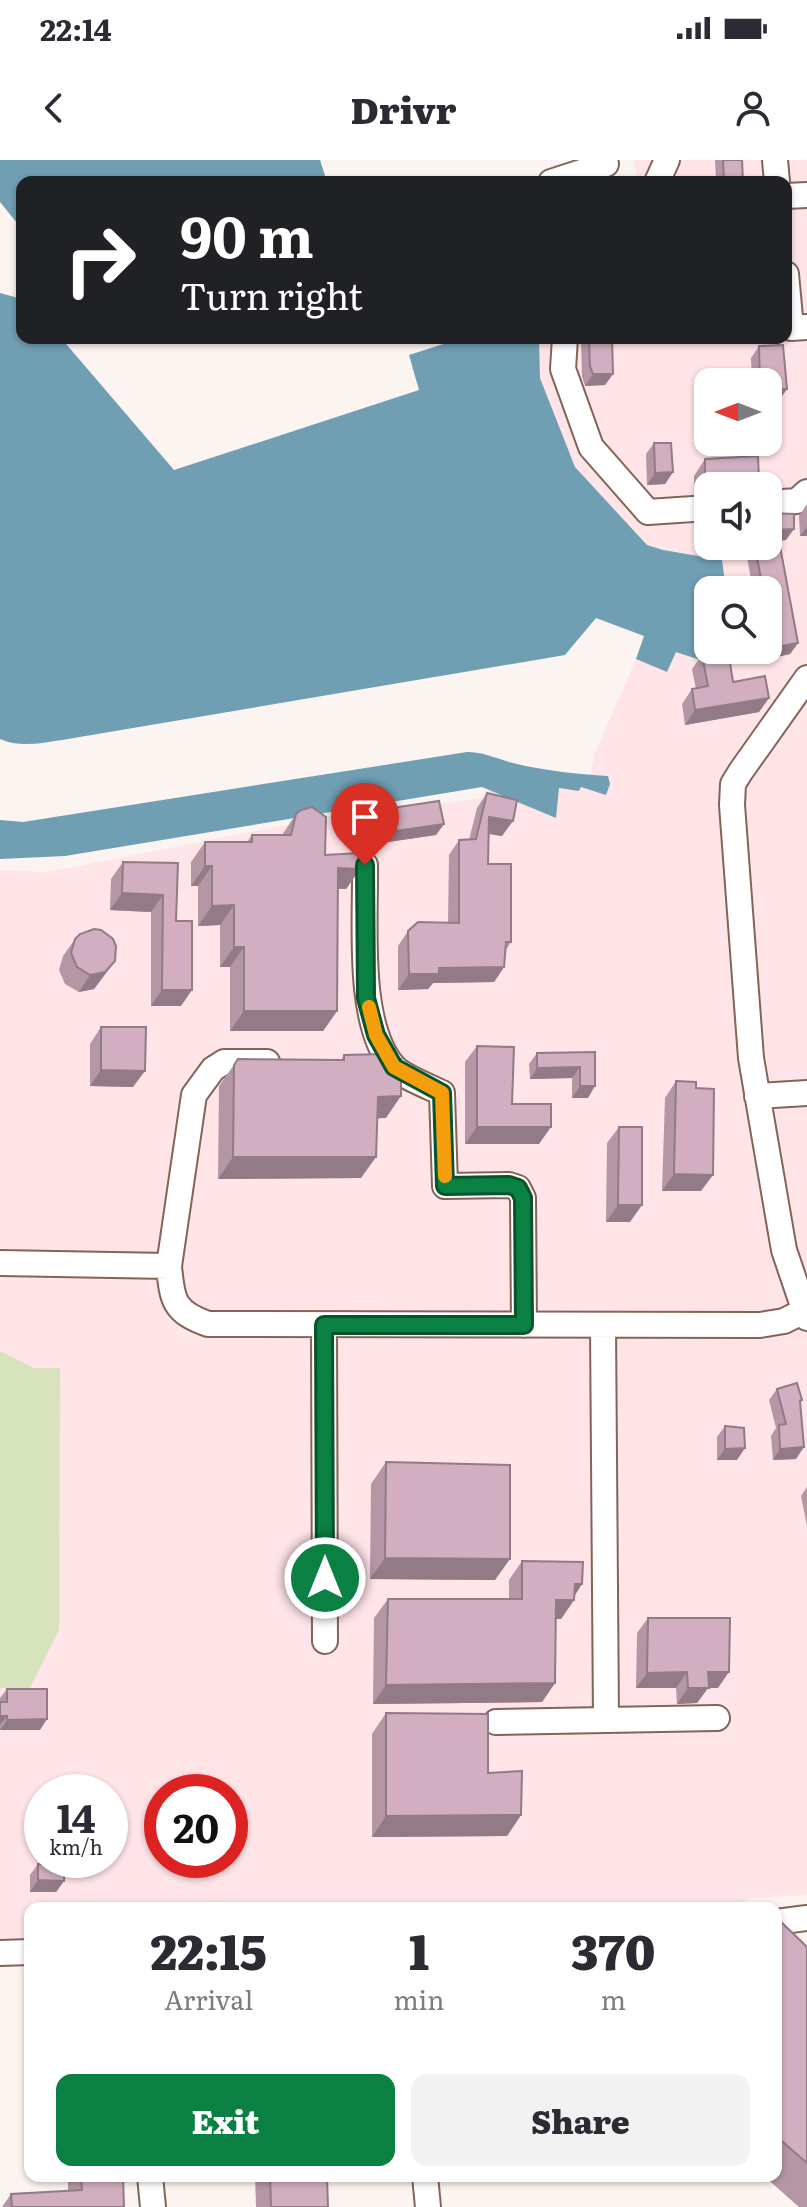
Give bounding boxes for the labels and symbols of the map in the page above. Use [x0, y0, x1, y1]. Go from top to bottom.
north arrow [694, 368, 782, 456]
pin [331, 783, 399, 865]
position arrow [283, 1536, 367, 1620]
speed limit sign: 20 [144, 1774, 248, 1878]

